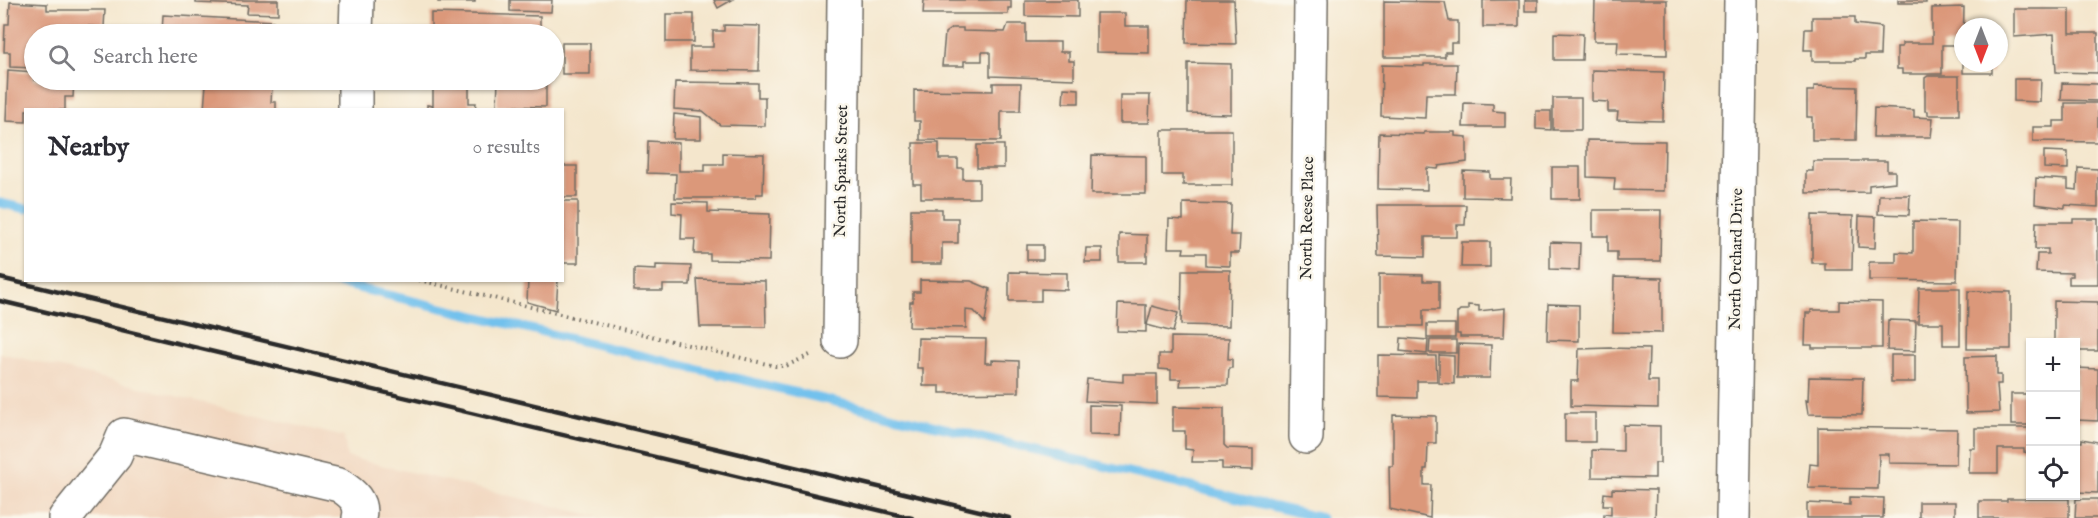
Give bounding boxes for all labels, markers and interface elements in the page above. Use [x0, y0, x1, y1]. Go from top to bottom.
north arrow [1954, 18, 2008, 72]
search box [24, 24, 564, 90]
icon: search [45, 41, 78, 74]
text: Search here [93, 43, 198, 71]
street label: North Sparks Street [831, 104, 853, 237]
text: Nearby [48, 131, 129, 164]
text: 0 results [473, 135, 540, 160]
street label: North Reese Place [1297, 156, 1319, 280]
street label: North Orchard Drive [1726, 188, 1748, 330]
map controls [2026, 338, 2080, 500]
button: + [2026, 338, 2080, 392]
button: − [2026, 392, 2080, 446]
button: locate [2026, 446, 2080, 500]

